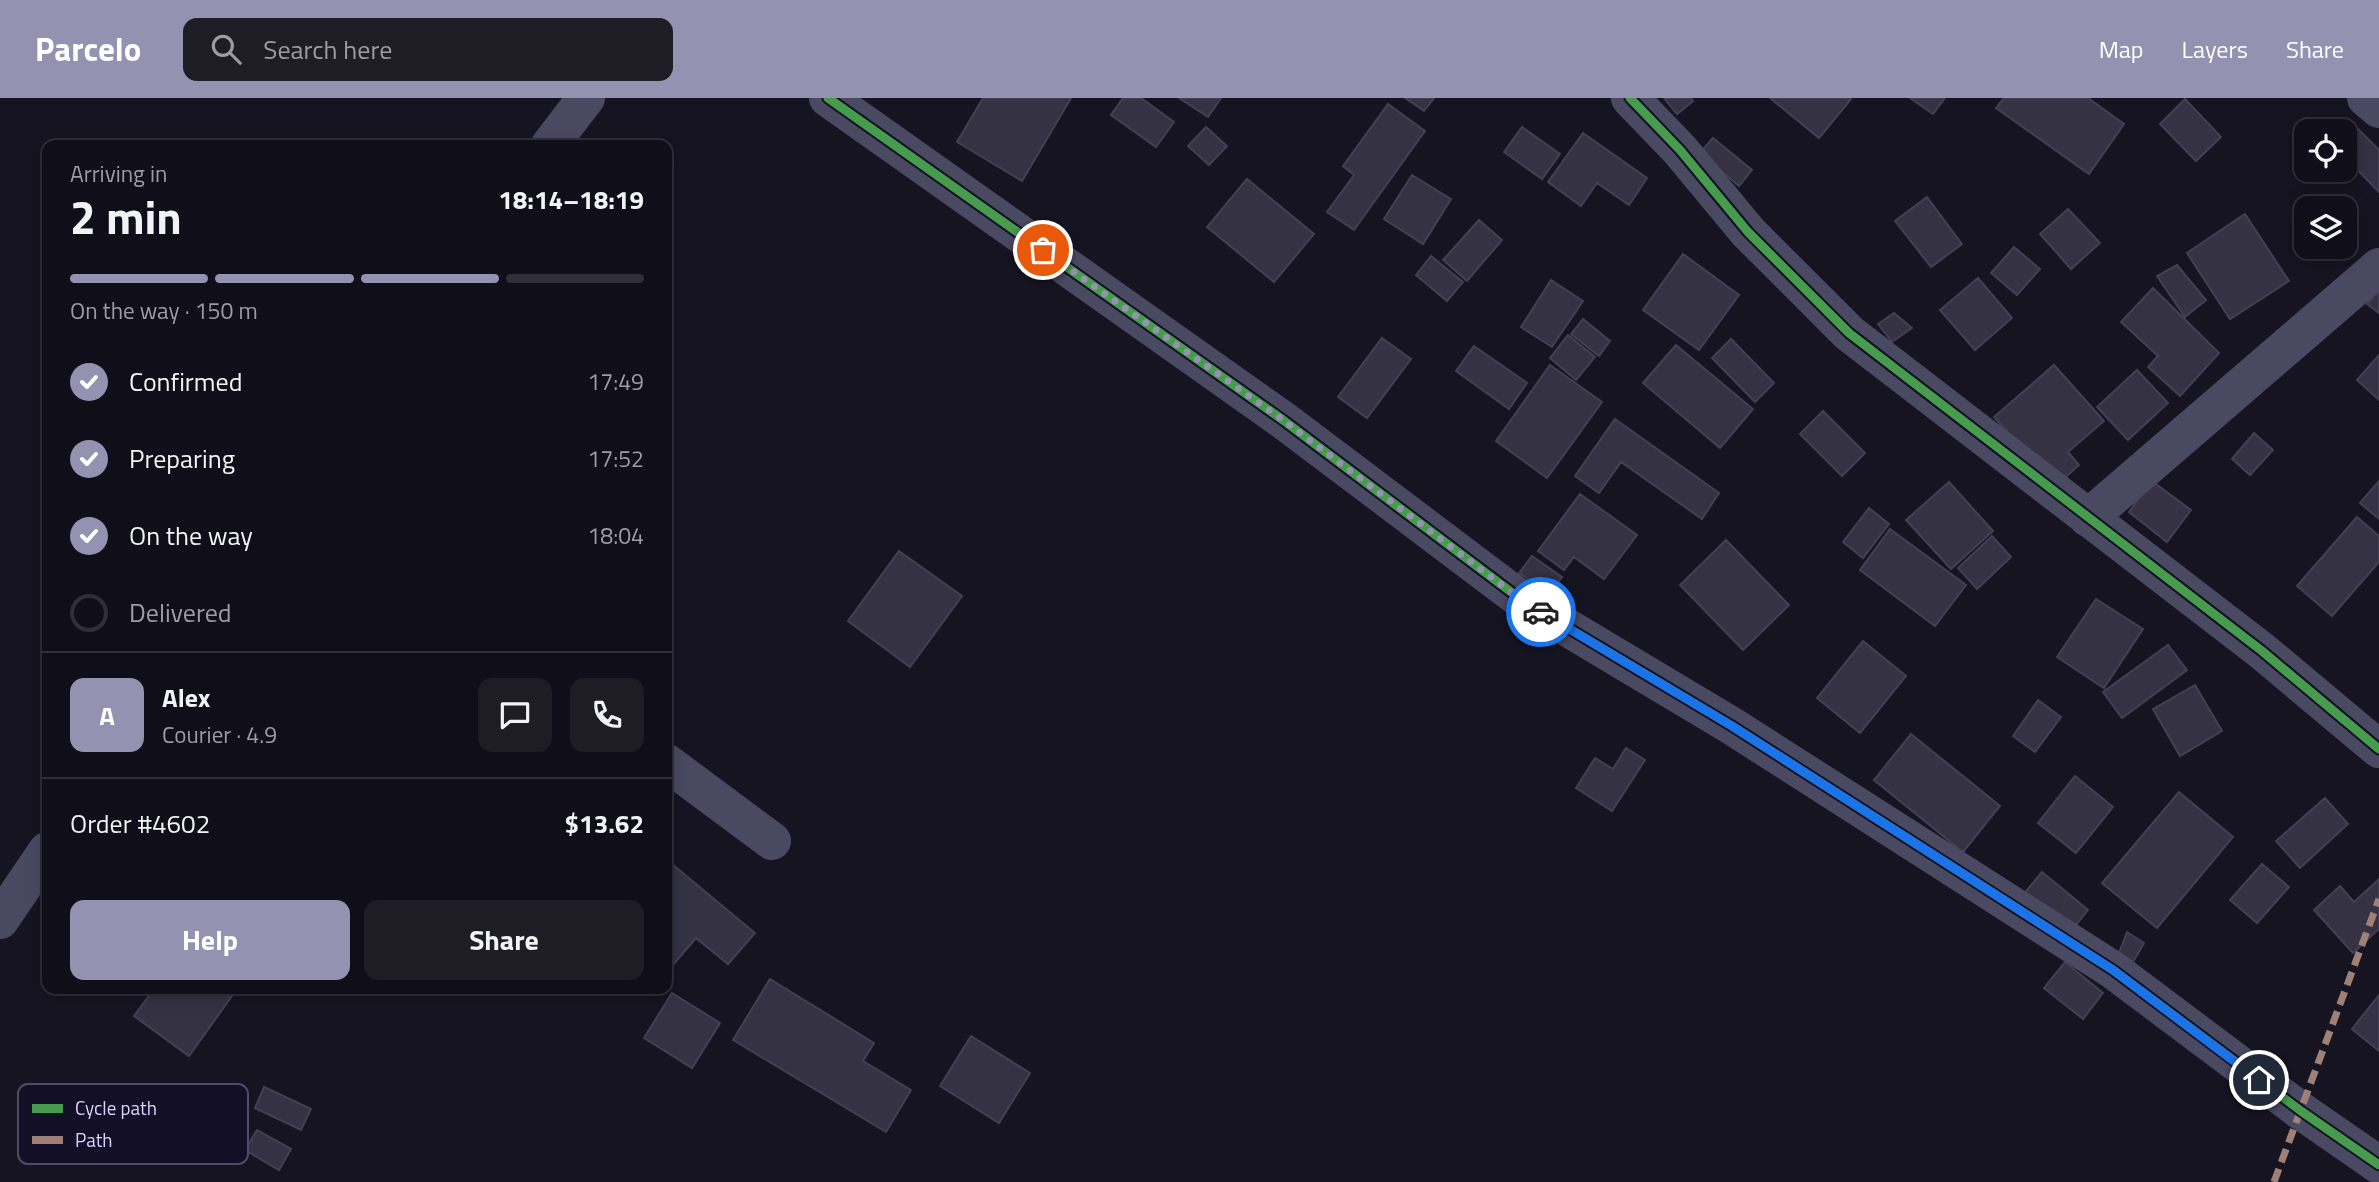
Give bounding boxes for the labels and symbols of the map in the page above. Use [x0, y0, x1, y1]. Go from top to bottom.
pin [1013, 220, 1073, 280]
courier [1506, 577, 1576, 647]
pin [2229, 1050, 2289, 1110]
legend [18, 1084, 248, 1164]
text: Cycle path [75, 1093, 157, 1122]
text: Path [75, 1125, 113, 1154]

